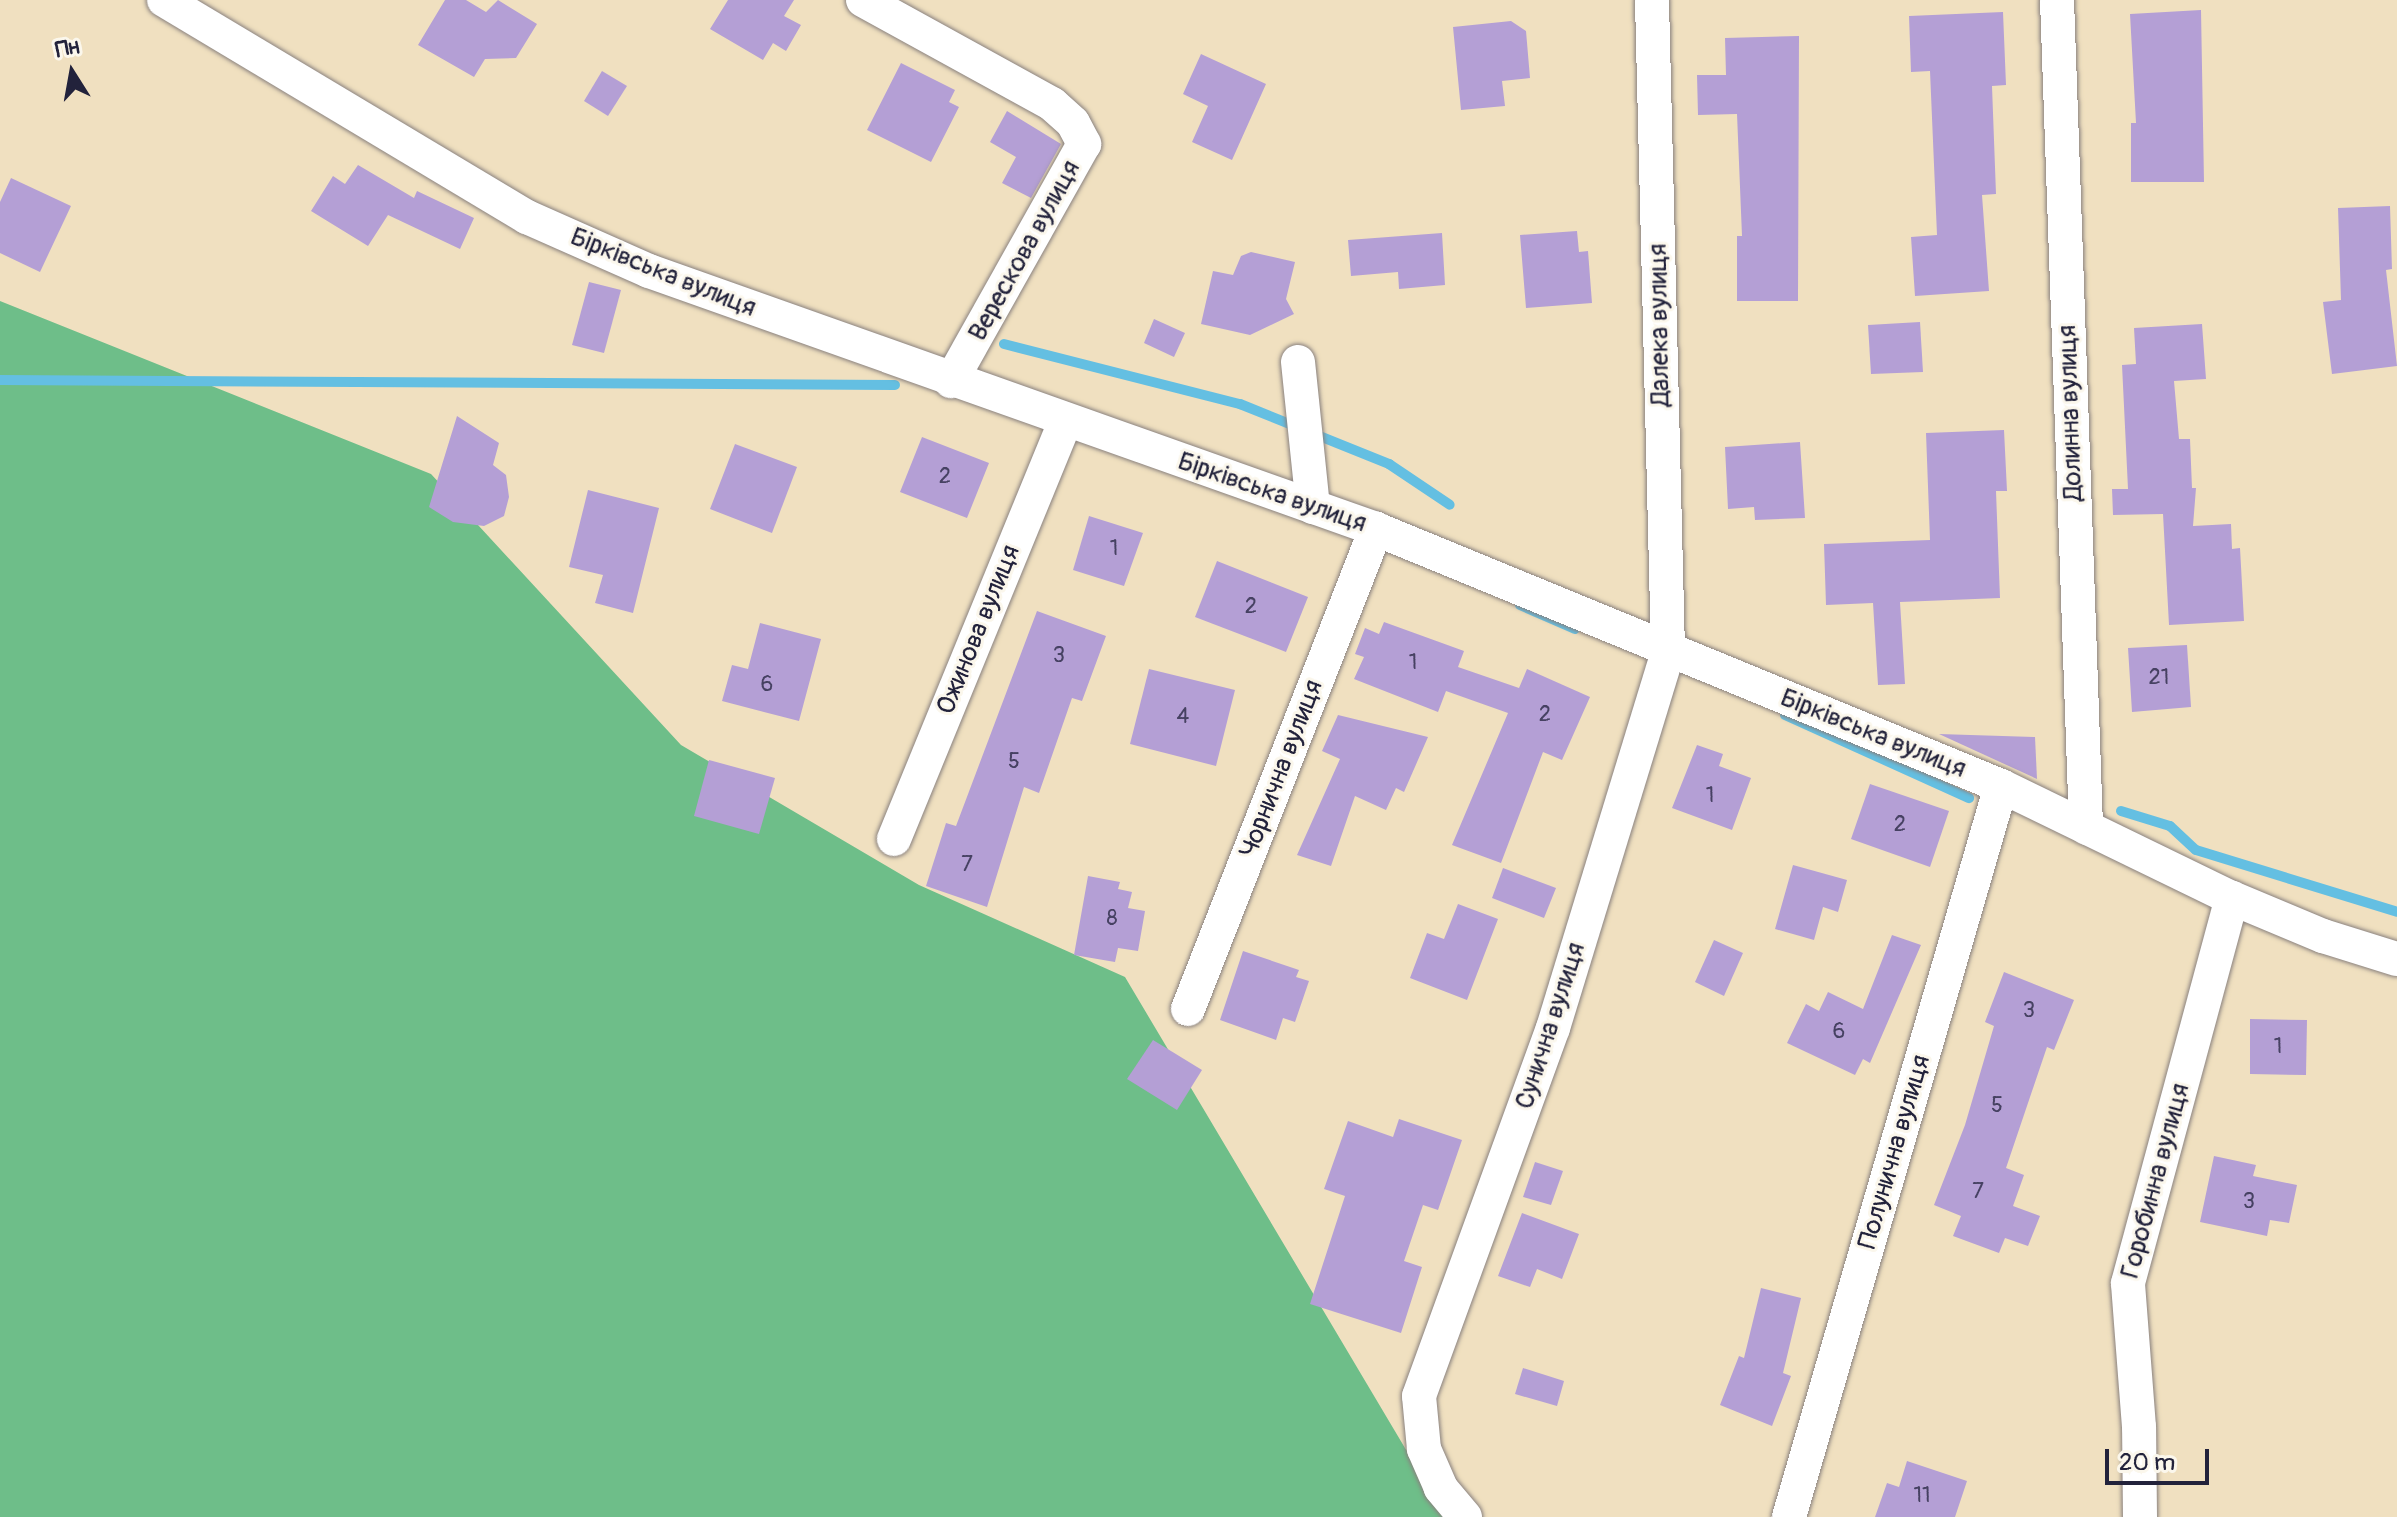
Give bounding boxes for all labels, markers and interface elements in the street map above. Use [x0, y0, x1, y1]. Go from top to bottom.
north arrow [32, 32, 112, 112]
text: Пн [53, 32, 82, 64]
street label: Верескова вулиця [963, 155, 1087, 347]
street label: Бірківська вулиця [566, 222, 760, 324]
street label: Далека вулиця [1643, 243, 1677, 407]
street label: Долинна вулиця [2052, 324, 2090, 502]
street label: Бірківська вулиця [1174, 446, 1370, 540]
house number: 2 [939, 464, 951, 490]
house number: 1 [1110, 536, 1118, 562]
street label: Ожинова вулиця [931, 541, 1027, 719]
house number: 2 [1245, 594, 1257, 620]
house number: 3 [1053, 643, 1065, 669]
house number: 1 [1409, 650, 1417, 676]
house number: 21 [2149, 665, 2169, 691]
house number: 6 [761, 672, 773, 698]
street label: Чорнична вулиця [1234, 676, 1330, 862]
street label: Бірківська вулиця [1776, 683, 1970, 785]
house number: 2 [1539, 702, 1551, 728]
house number: 4 [1177, 704, 1189, 730]
house number: 5 [1008, 749, 1020, 775]
house number: 1 [1706, 783, 1714, 809]
house number: 2 [1894, 812, 1906, 838]
house number: 7 [961, 852, 973, 878]
house number: 8 [1106, 906, 1118, 932]
street label: Сунична вулиця [1509, 939, 1593, 1113]
house number: 3 [2023, 998, 2035, 1024]
house number: 6 [1833, 1019, 1845, 1045]
house number: 1 [2274, 1034, 2282, 1060]
street label: Полунична вулиця [1852, 1051, 1938, 1253]
street label: Горобинна вулиця [2115, 1080, 2197, 1282]
house number: 5 [1991, 1093, 2003, 1119]
house number: 7 [1972, 1179, 1984, 1205]
house number: 3 [2243, 1189, 2255, 1215]
scale bar [2109, 1433, 2213, 1483]
text: 20 m [2119, 1448, 2175, 1477]
house number: 11 [1913, 1483, 1931, 1509]

